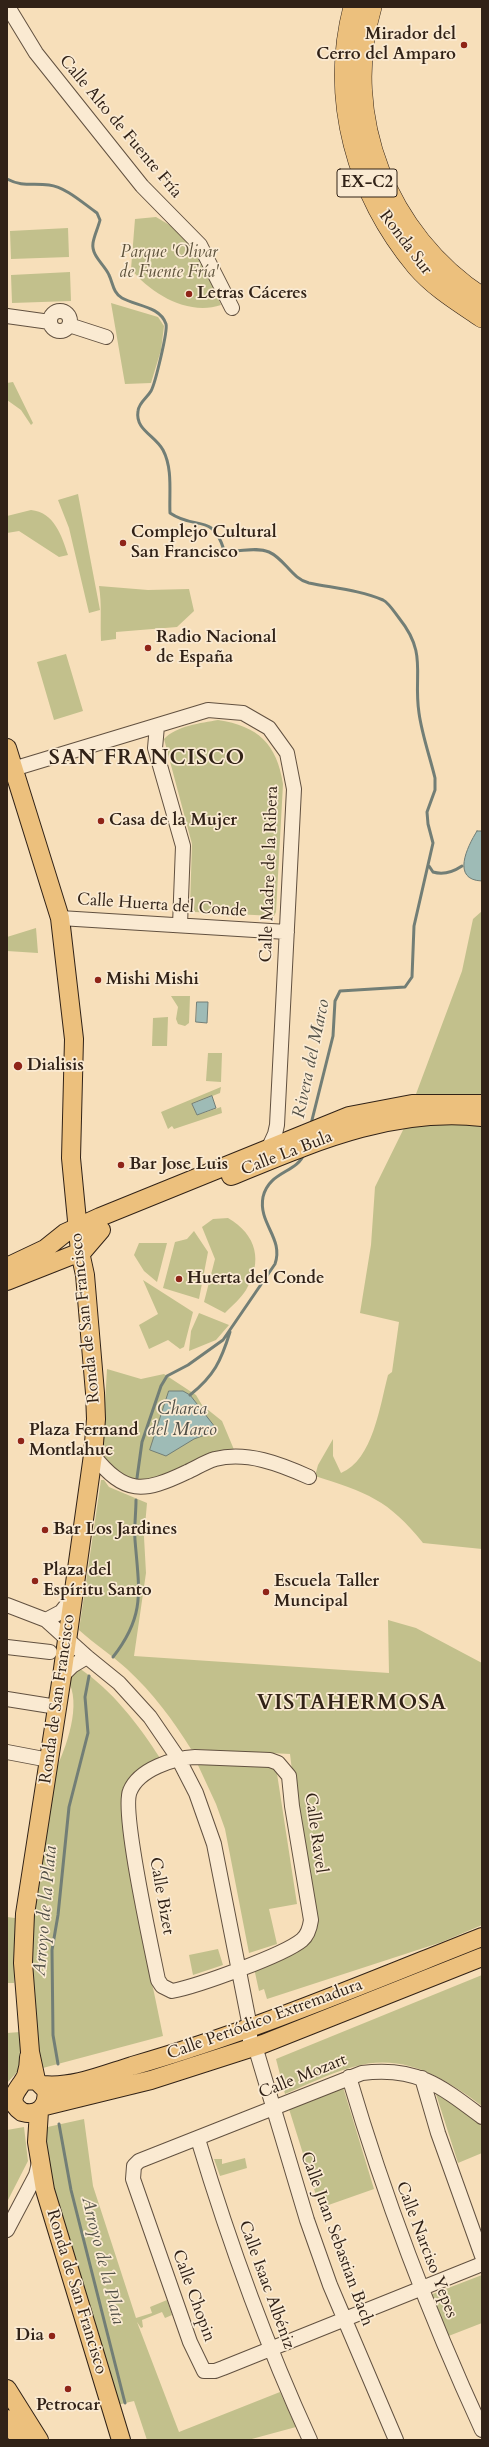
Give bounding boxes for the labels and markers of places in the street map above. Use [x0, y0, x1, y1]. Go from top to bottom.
place label: Mirador del Cerro del Amparo [316, 25, 456, 65]
marker: Mirador del Cerro del Amparo [459, 40, 469, 50]
place label: Letras Cáceres [197, 284, 307, 304]
marker: Letras Cáceres [184, 289, 194, 299]
place label: Complejo Cultural San Francisco [131, 523, 277, 563]
marker: Complejo Cultural San Francisco [118, 538, 128, 548]
place label: Radio Nacional de España [156, 628, 276, 668]
marker: Radio Nacional de España [143, 643, 153, 653]
place label: Casa de la Mujer [109, 811, 237, 831]
marker: Casa de la Mujer [96, 816, 106, 826]
place label: Mishi Mishi [106, 970, 199, 990]
marker: Mishi Mishi [93, 975, 103, 985]
place label: Dialisis [27, 1056, 84, 1076]
marker: Dialisis [12, 1060, 24, 1072]
place label: Bar Jose Luis [129, 1155, 228, 1175]
marker: Bar Jose Luis [116, 1160, 126, 1170]
place label: Huerta del Conde [187, 1269, 324, 1289]
marker: Huerta del Conde [174, 1274, 184, 1284]
place label: Plaza Fernand Montlahuc [29, 1421, 139, 1461]
marker: Plaza Fernand Montlahuc [16, 1436, 26, 1446]
place label: Bar Los Jardines [53, 1520, 177, 1540]
marker: Bar Los Jardines [40, 1525, 50, 1535]
place label: Plaza del Espíritu Santo [43, 1561, 152, 1601]
place label: Escuela Taller Muncipal [274, 1572, 379, 1612]
marker: Plaza del Espíritu Santo [30, 1576, 40, 1586]
marker: Escuela Taller Muncipal [261, 1587, 271, 1597]
place label: Dia [16, 2326, 44, 2346]
marker: Dia [47, 2331, 57, 2341]
marker: Petrocar [63, 2384, 73, 2394]
place label: Petrocar [36, 2396, 100, 2416]

